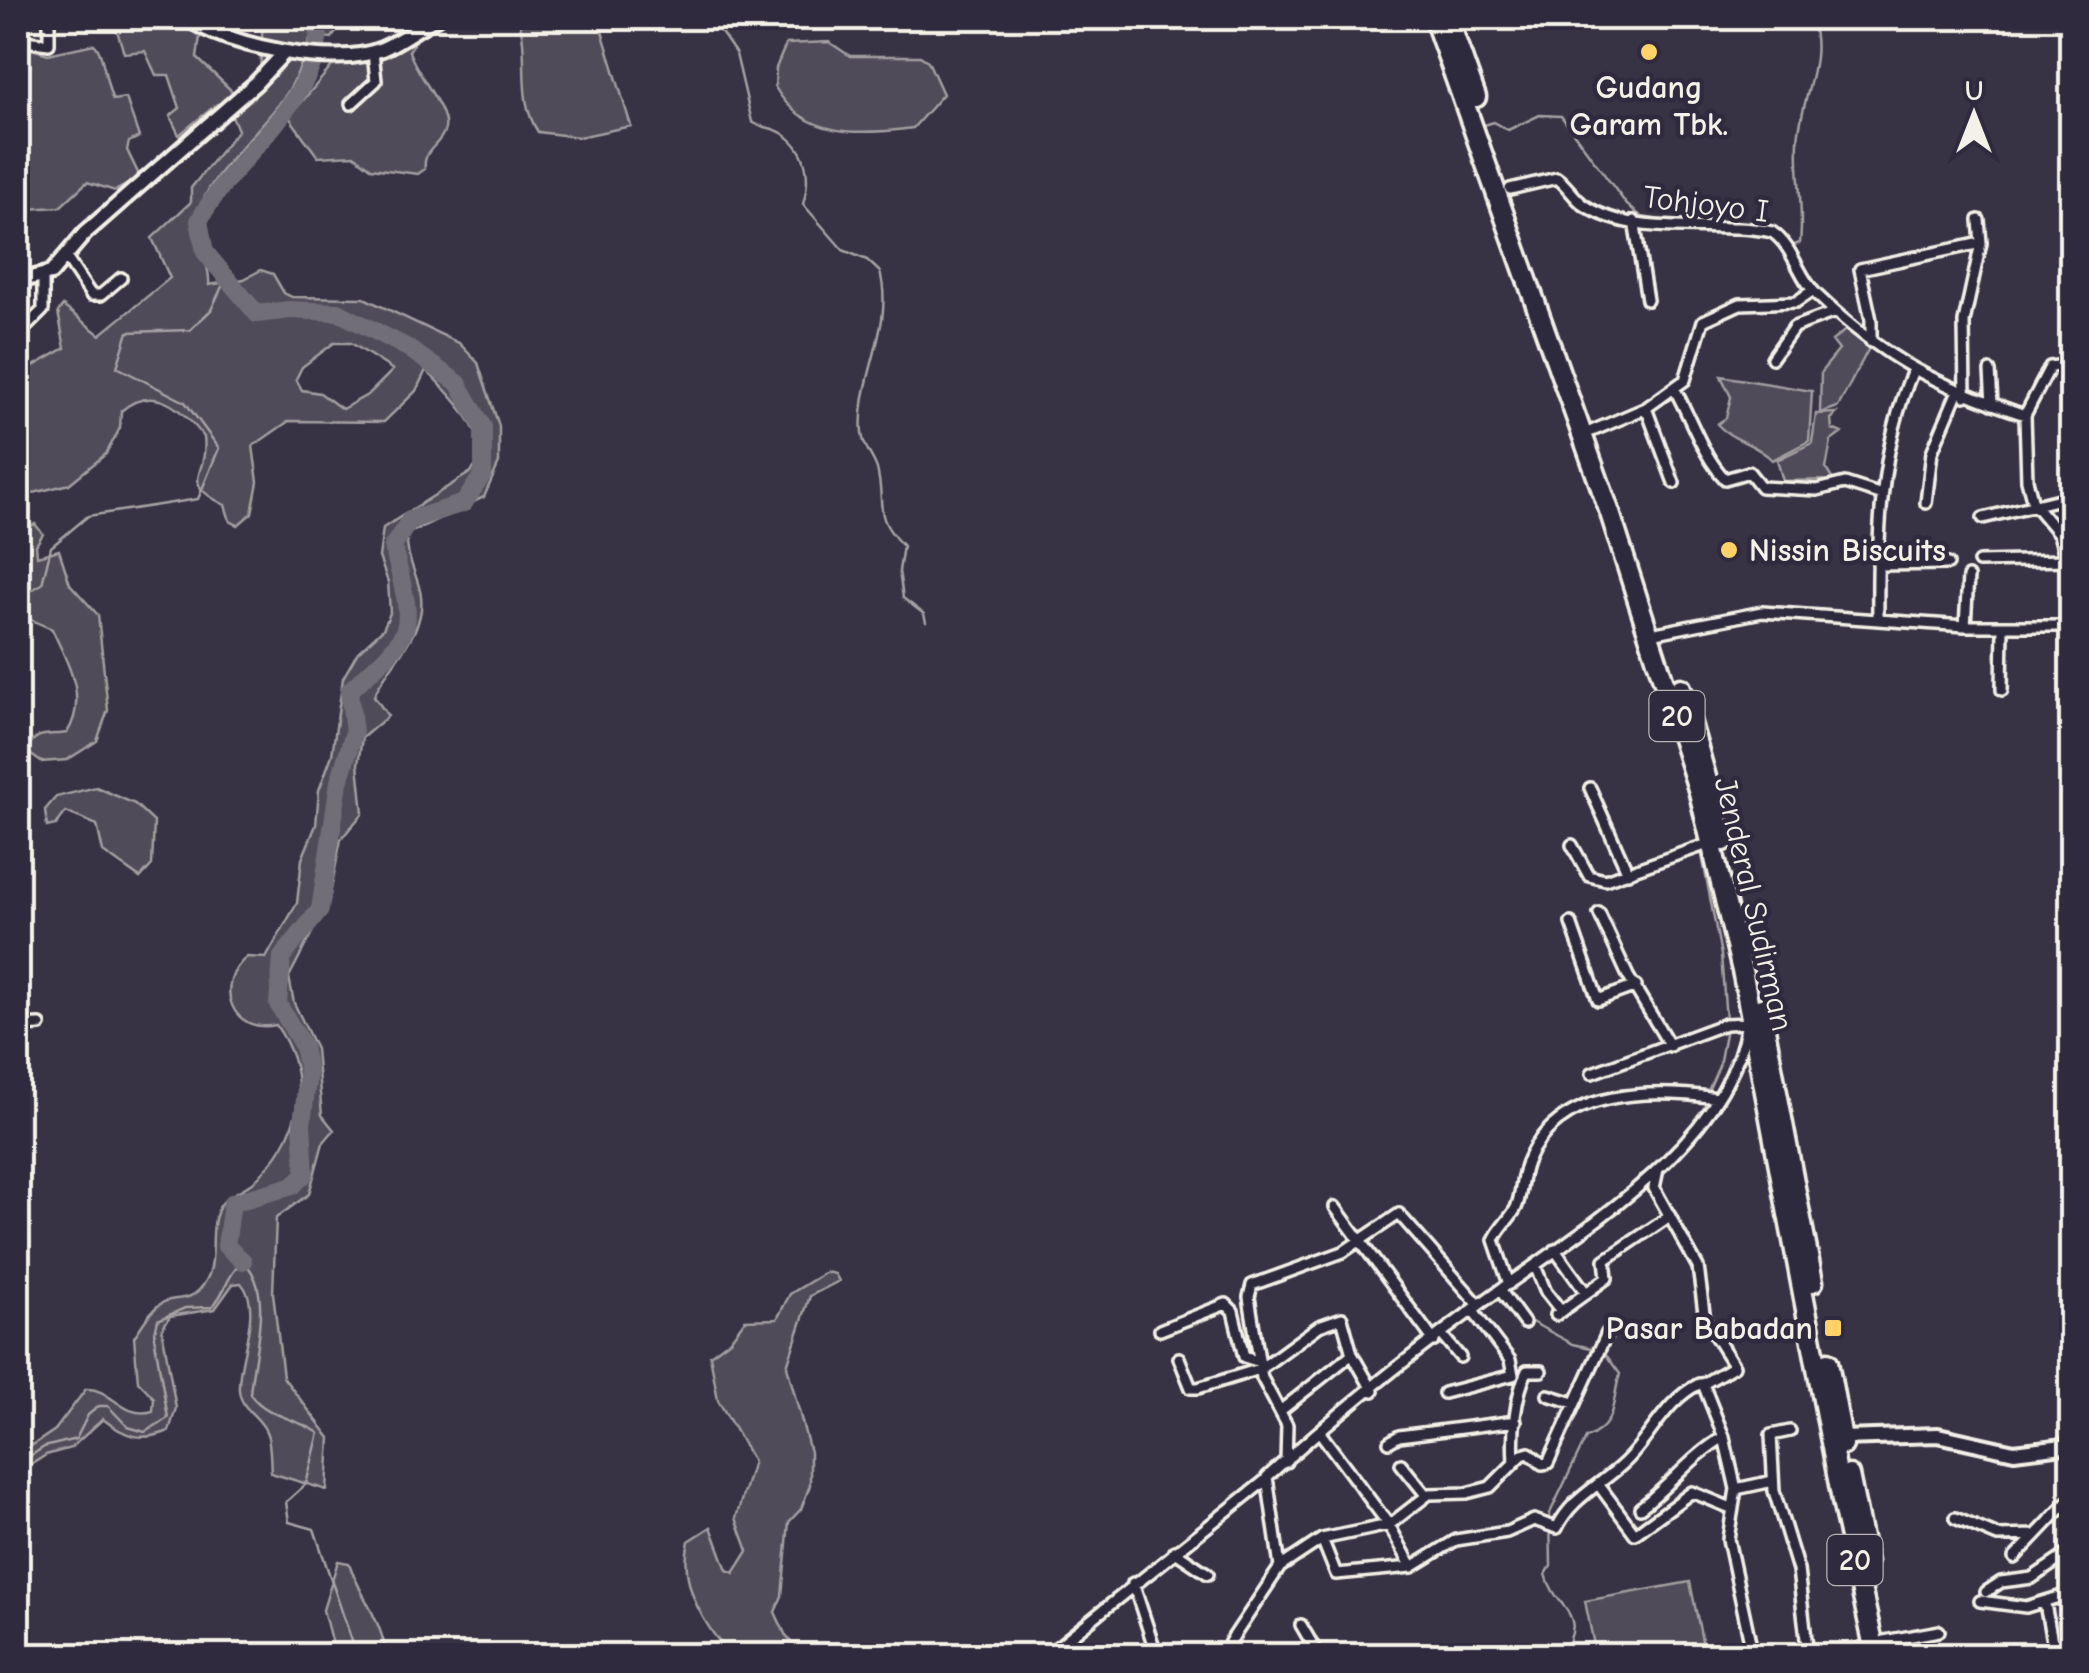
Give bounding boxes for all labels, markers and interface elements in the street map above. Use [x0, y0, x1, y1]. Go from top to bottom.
marker: Gudang Garam Tbk. [1638, 41, 1660, 63]
north arrow [1924, 65, 2024, 165]
place label: Gudang Garam Tbk. [1570, 69, 1728, 143]
text: U [1965, 75, 1983, 107]
street label: Tohjoyo I [1641, 178, 1771, 230]
place label: Nissin Biscuits [1749, 532, 1946, 569]
marker: Nissin Biscuits [1718, 539, 1740, 561]
road number: 20 [1650, 691, 1704, 741]
street label: Jenderal Sudirman [1707, 774, 1801, 1034]
place label: Pasar Babadan [1606, 1310, 1813, 1347]
marker: Pasar Babadan [1822, 1317, 1844, 1339]
road number: 20 [1828, 1535, 1882, 1585]

